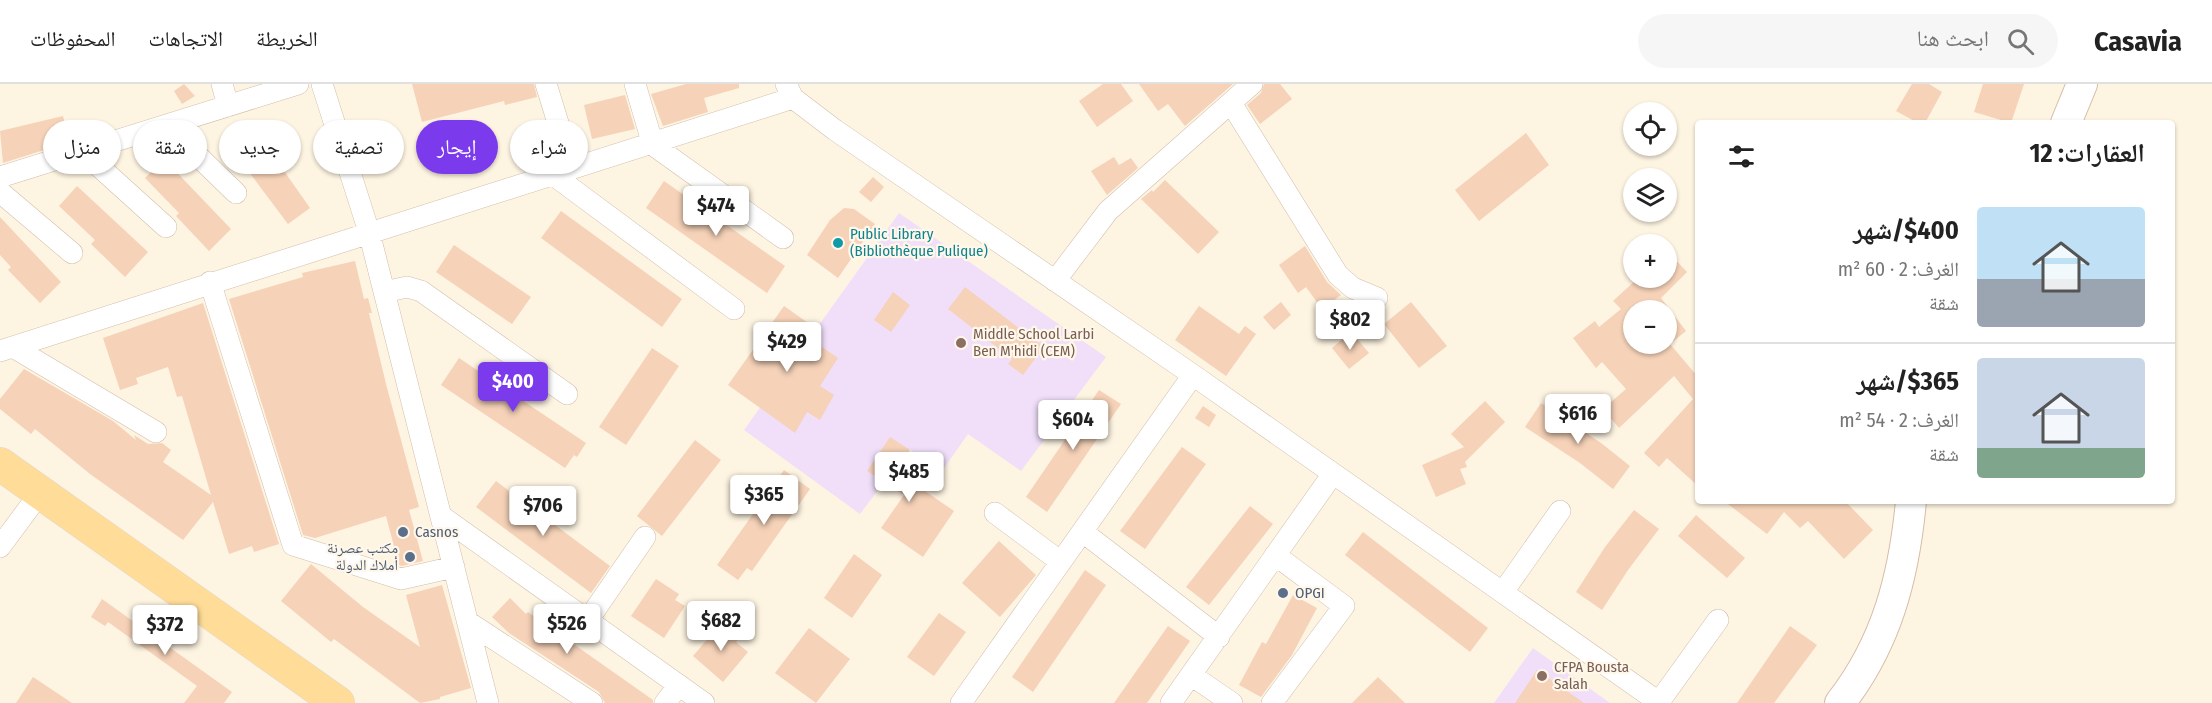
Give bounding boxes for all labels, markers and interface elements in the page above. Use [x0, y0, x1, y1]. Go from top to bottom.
search box [1638, 14, 2058, 68]
text: ابحث هنا [1917, 25, 1989, 52]
icon: search [2004, 25, 2037, 58]
text: Casavia [2094, 25, 2182, 58]
text: المحفوظات [30, 26, 115, 52]
text: الاتجاهات [148, 26, 223, 52]
text: الخريطة [256, 26, 318, 52]
map controls [1623, 102, 1677, 354]
button: locate [1623, 102, 1677, 156]
chip: منزل [43, 120, 121, 174]
chip: شقة [133, 120, 207, 174]
chip: جديد [219, 120, 301, 174]
chip: تصفية [313, 120, 404, 174]
chip: إيجار [416, 120, 498, 174]
chip: شراء [510, 120, 588, 174]
text: العقارات: 12 [2030, 138, 2145, 169]
icon: filters [1725, 140, 1758, 173]
button: layers [1623, 168, 1677, 222]
pin: $474 [680, 186, 752, 237]
text: $474 [697, 193, 735, 217]
text: $400/شهر [1853, 215, 1959, 246]
place label: Public Library (Bibliothèque Pulique) [850, 225, 988, 260]
icon: home [2025, 231, 2097, 303]
button: + [1623, 234, 1677, 288]
marker: Public Library (Bibliothèque Pulique) [831, 236, 845, 250]
text: الغرف: 2 · 60 m² [1838, 257, 1959, 281]
text: شقة [1929, 291, 1959, 315]
pin: $802 [1314, 300, 1386, 351]
button: − [1623, 300, 1677, 354]
text: $802 [1330, 307, 1370, 331]
pin: $429 [751, 322, 823, 373]
place label: Middle School Larbi Ben M'hidi (CEM) [973, 325, 1094, 360]
text: $429 [767, 329, 807, 353]
marker: Middle School Larbi Ben M'hidi (CEM) [954, 336, 968, 350]
pin: $400 [477, 362, 549, 413]
text: $365/شهر [1857, 366, 1959, 397]
text: $400 [492, 369, 534, 393]
icon: home [2025, 382, 2097, 454]
pin: $616 [1542, 394, 1614, 445]
pin: $604 [1037, 400, 1109, 451]
text: $616 [1559, 401, 1597, 425]
text: $604 [1052, 407, 1094, 431]
text: الغرف: 2 · 54 m² [1839, 408, 1959, 432]
text: شقة [1929, 442, 1959, 466]
pin: $485 [873, 452, 945, 503]
text: $485 [889, 459, 929, 483]
pin: $365 [728, 475, 800, 526]
text: $365 [744, 482, 784, 506]
pin: $706 [507, 486, 579, 537]
text: $706 [523, 493, 563, 517]
place label: Casnos [415, 523, 458, 541]
marker: Casnos [396, 525, 410, 539]
place label: مكتب عصرنة أملاك الدولة [327, 539, 398, 574]
marker: مكتب عصرنة أملاك الدولة [403, 550, 417, 564]
place label: OPGI [1295, 584, 1325, 602]
marker: OPGI [1276, 586, 1290, 600]
pin: $682 [685, 601, 757, 652]
pin: $526 [531, 604, 603, 655]
pin: $372 [129, 605, 201, 656]
text: $682 [701, 608, 741, 632]
text: $526 [547, 611, 587, 635]
text: $372 [146, 612, 184, 636]
place label: CFPA Bousta Salah [1554, 658, 1629, 693]
marker: CFPA Bousta Salah [1535, 669, 1549, 683]

